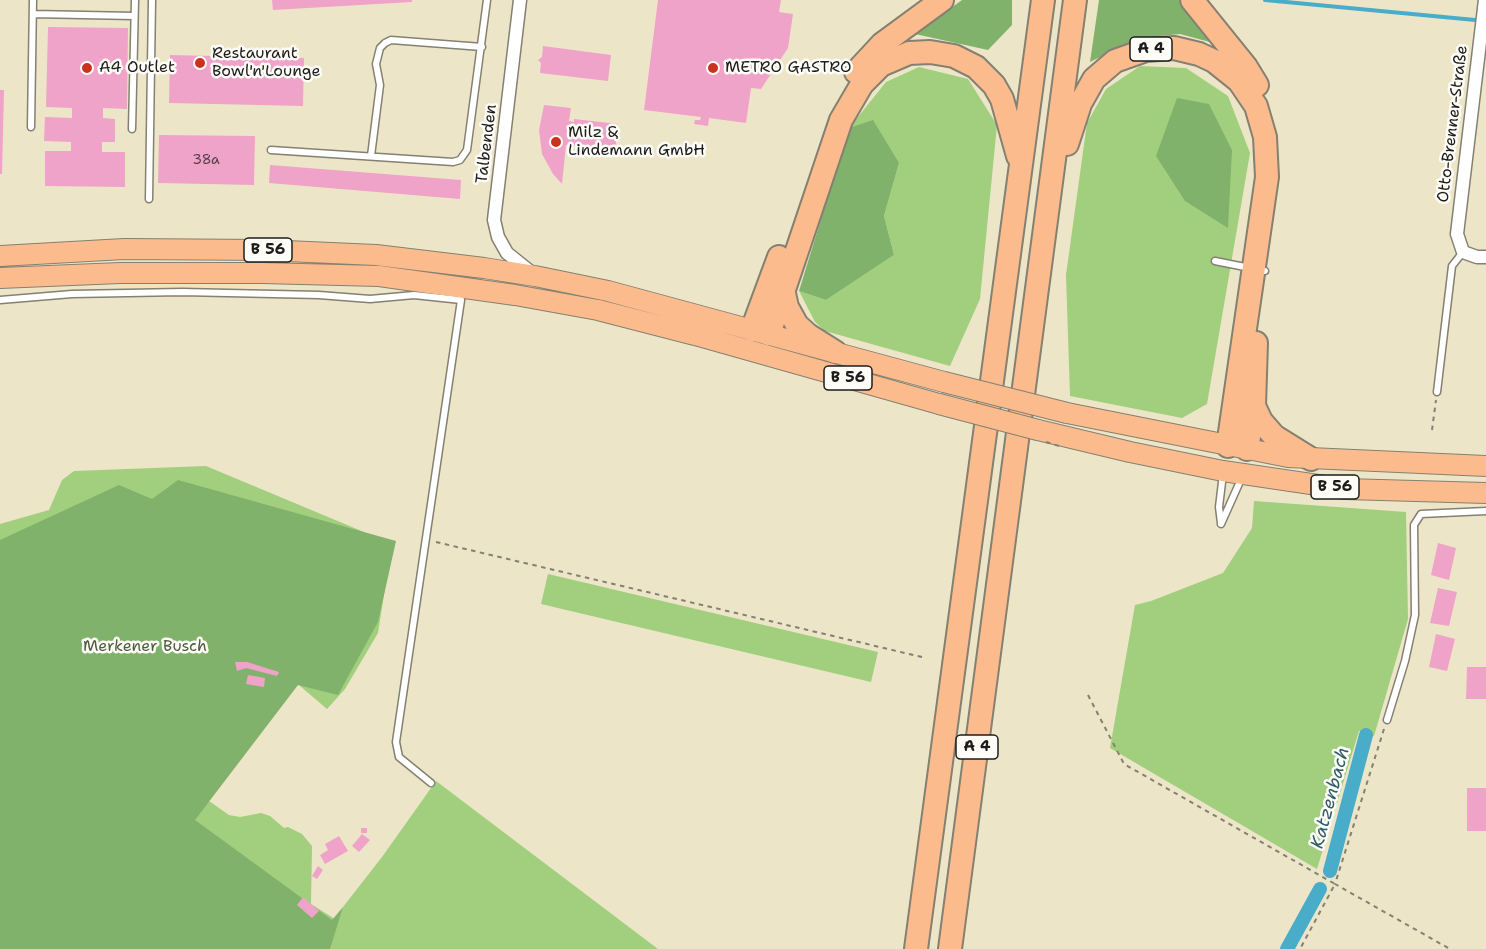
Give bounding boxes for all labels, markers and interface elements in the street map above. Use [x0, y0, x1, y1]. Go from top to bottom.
road number: A 4 [1130, 37, 1172, 61]
place label: Restaurant Bowl'n'Lounge [212, 44, 321, 82]
street label: Otto-Brenner-Straße [1434, 44, 1472, 204]
marker: Restaurant Bowl'n'Lounge [193, 56, 207, 70]
place label: A4 Outlet [99, 58, 175, 78]
place label: METRO GASTRO [725, 58, 852, 78]
marker: A4 Outlet [80, 61, 94, 75]
marker: METRO GASTRO [706, 61, 720, 75]
street label: Talbenden [473, 103, 501, 185]
place label: Milz & Lindemann GmbH [568, 123, 705, 161]
marker: Milz & Lindemann GmbH [549, 135, 563, 149]
house number: 38a [192, 152, 220, 168]
road number: B 56 [244, 238, 292, 262]
road number: B 56 [824, 366, 872, 390]
road number: B 56 [1311, 475, 1359, 499]
park label: Merkener Busch [83, 637, 207, 657]
road number: A 4 [956, 735, 998, 759]
water label: Katzenbach [1307, 745, 1355, 851]

